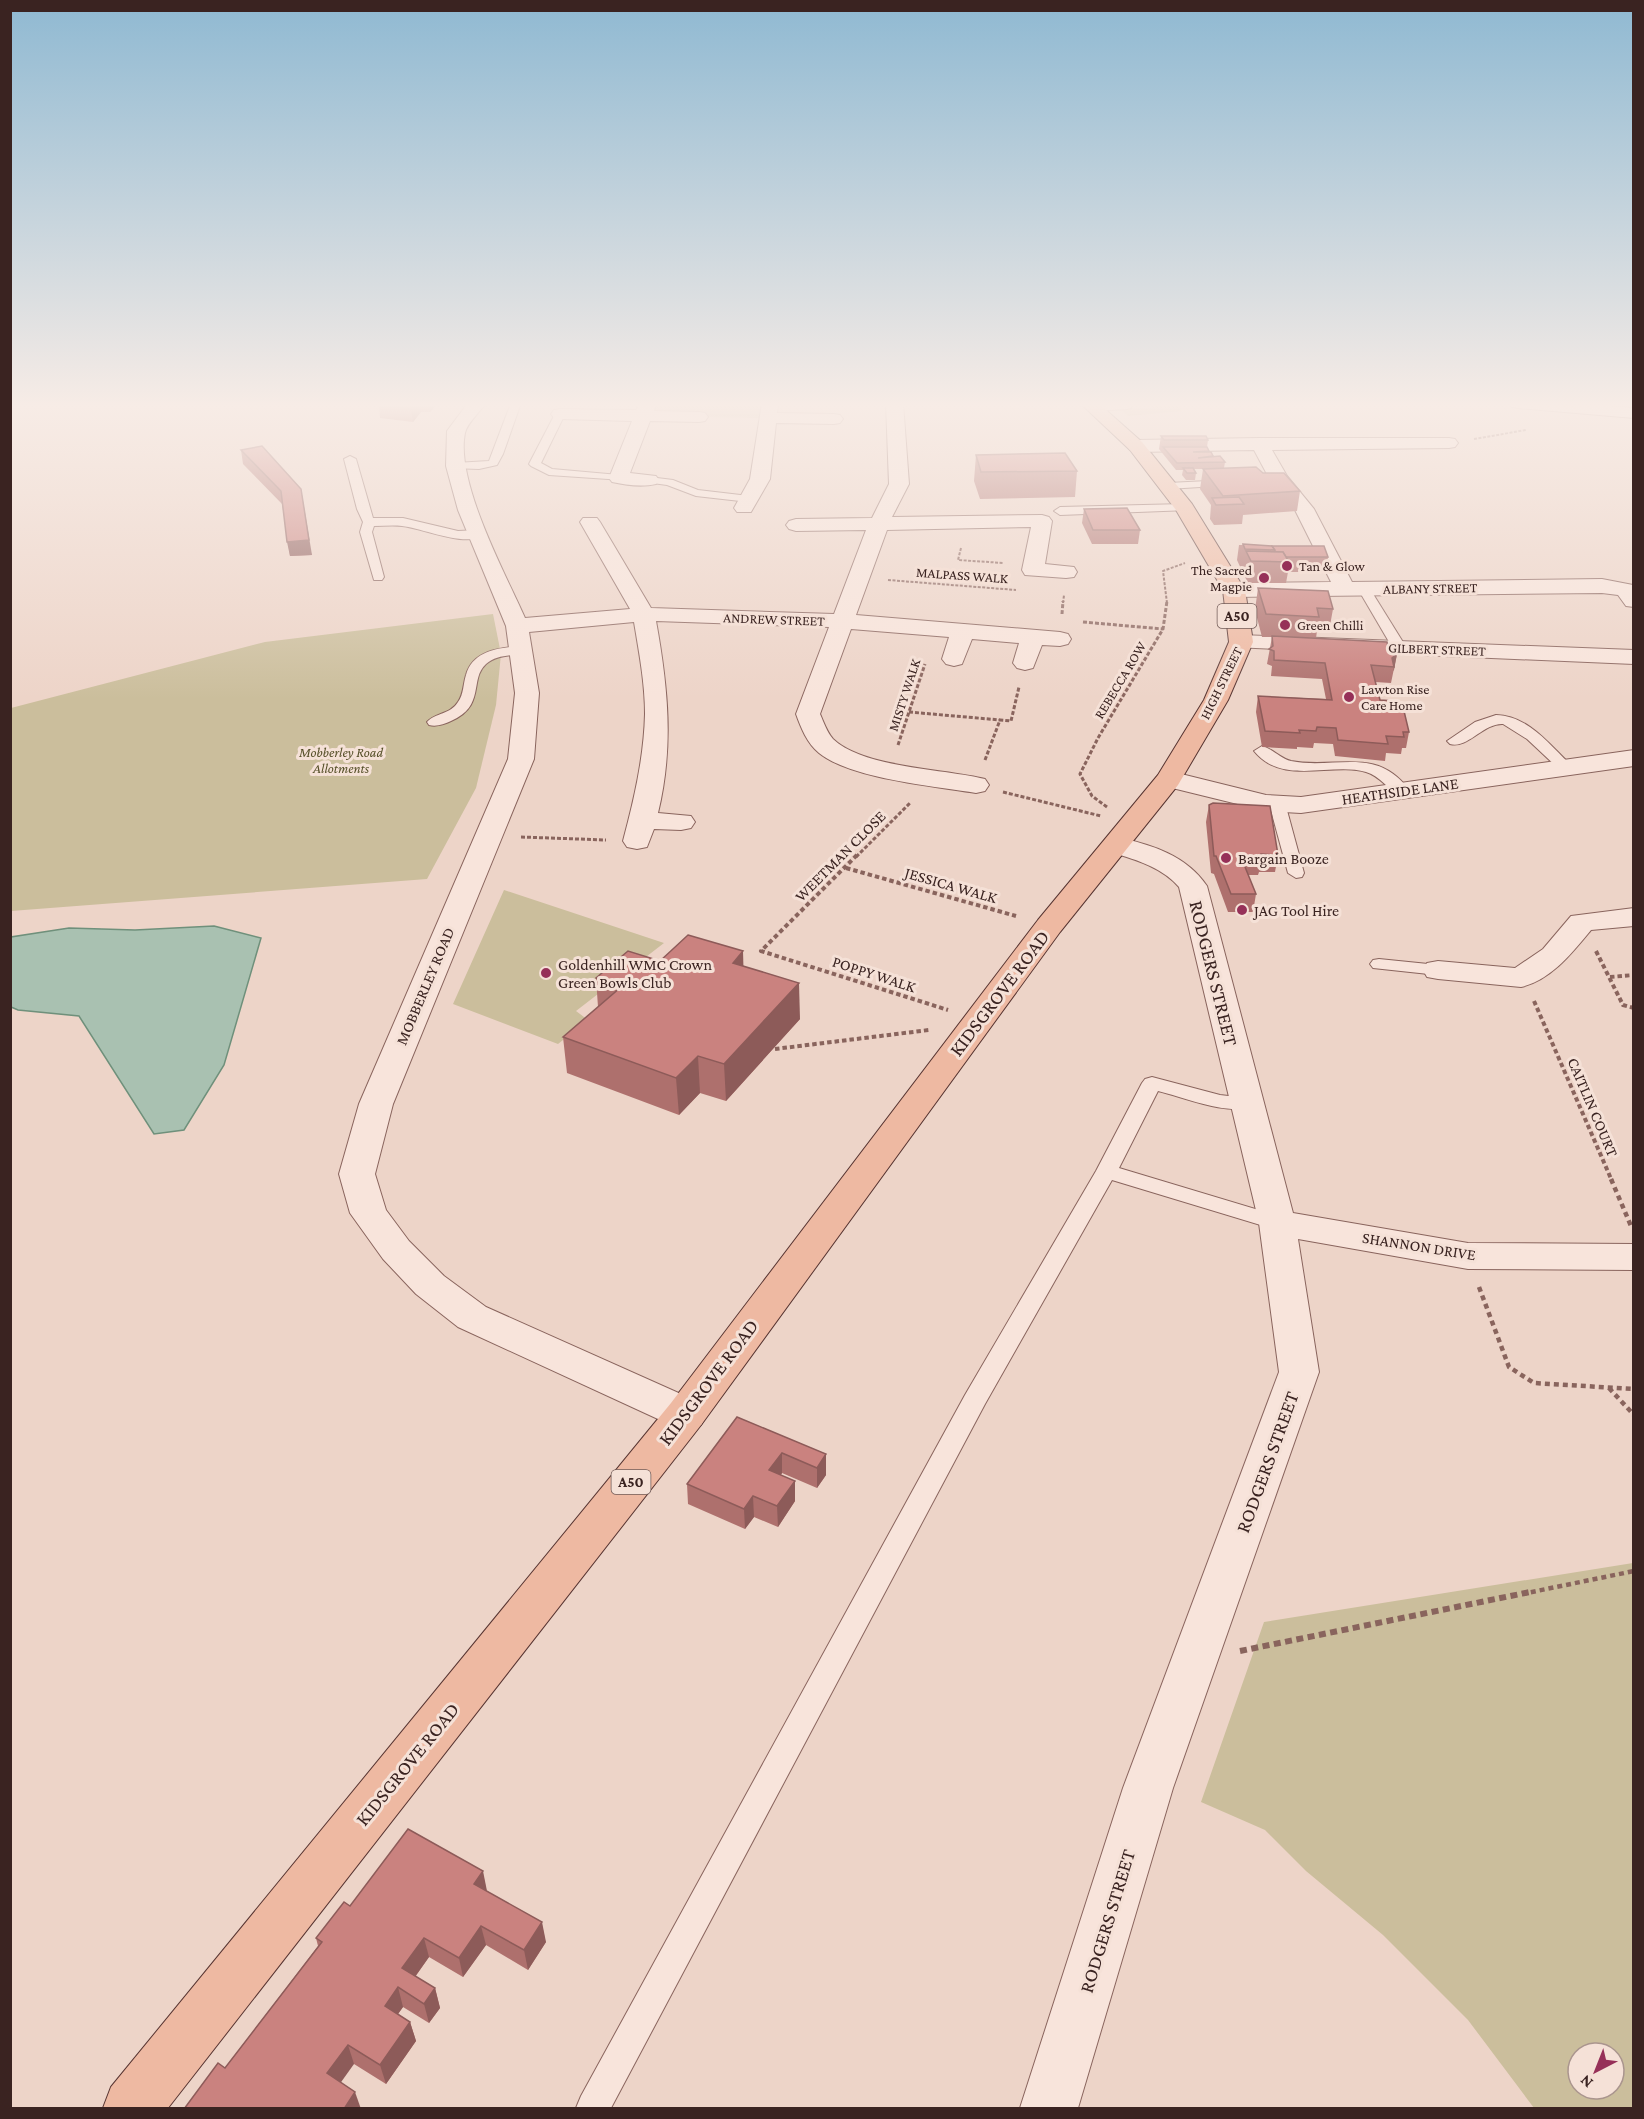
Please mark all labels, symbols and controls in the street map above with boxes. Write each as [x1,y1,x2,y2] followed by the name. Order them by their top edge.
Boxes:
[1299,558,1366,574] place label: Tan & Glow
[1280,559,1294,573] marker: Tan & Glow
[1191,562,1253,594] place label: The Sacred Magpie
[916,564,1009,586] street label: MALPASS WALK
[1257,571,1271,585] marker: The Sacred Magpie
[1383,579,1478,597] street label: ALBANY STREET
[1218,604,1256,628] road number: A50
[723,609,826,629] street label: ANDREW STREET
[1297,617,1364,633] place label: Green Chilli
[1278,618,1292,632] marker: Green Chilli
[1091,638,1149,721] street label: REBECCA ROW
[1388,639,1486,659] street label: GILBERT STREET
[1197,644,1246,722] street label: HIGH STREET
[885,656,924,733] street label: MISTY WALK
[1361,681,1429,713] place label: Lawton Rise Care Home
[1342,690,1356,704] marker: Lawton Rise Care Home
[298,744,383,776] park label: Mobberley Road Allotments
[1340,774,1460,808] street label: HEATHSIDE LANE
[791,807,889,905] street label: WEETMAN CLOSE
[1238,850,1329,868] place label: Bargain Booze
[1219,851,1233,865] marker: Bargain Booze
[901,863,1000,907] street label: JESSICA WALK
[1185,898,1243,1048] street label: RODGERS STREET
[1252,902,1339,920] place label: JAG Tool Hire
[1235,903,1249,917] marker: JAG Tool Hire
[393,925,457,1047] street label: MOBBERLEY ROAD
[945,926,1053,1060] street label: KIDSGROVE ROAD
[830,953,919,996] street label: POPPY WALK
[558,956,712,991] place label: Goldenhill WMC Crown Green Bowls Club
[539,966,553,980] marker: Goldenhill WMC Crown Green Bowls Club
[1564,1055,1622,1159] street label: CAITLIN COURT
[1361,1229,1477,1263] street label: SHANNON DRIVE
[654,1315,762,1449] street label: KIDSGROVE ROAD
[1231,1388,1303,1536] street label: RODGERS STREET
[612,1470,650,1494] road number: A50
[351,1698,463,1830] street label: KIDSGROVE ROAD
[1075,1846,1139,1995] street label: RODGERS STREET
[1566,2041,1626,2101] north arrow
[1576,2072,1596,2092] text: N

